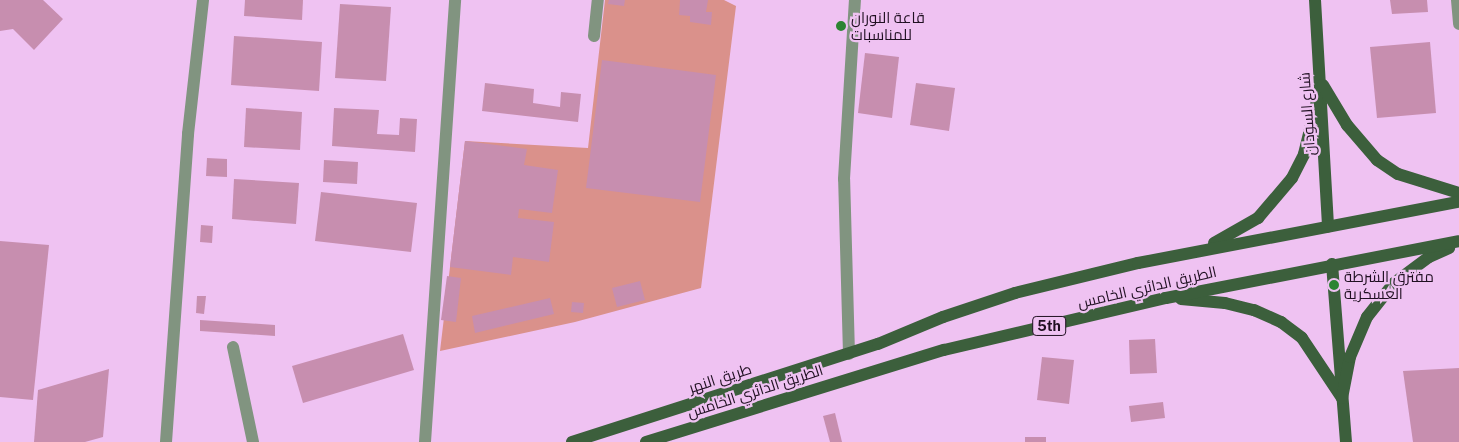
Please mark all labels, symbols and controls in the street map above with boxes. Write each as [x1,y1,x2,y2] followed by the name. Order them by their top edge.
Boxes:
[851,8,925,43] place label: قاعة النوران للمناسبات
[835,20,847,32] marker: قاعة النوران للمناسبات
[1295,72,1319,156] street label: شارع السودان
[1076,262,1218,312] street label: الطريق الدائري الخامس
[1344,267,1434,302] place label: مفترق الشرطة العسكرية
[1328,279,1340,291] marker: مفترق الشرطة العسكرية
[1032,314,1066,338] road number: 5th
[686,359,754,397] street label: طريق النهر
[685,361,825,421] street label: الطريق الدائري الخامس

